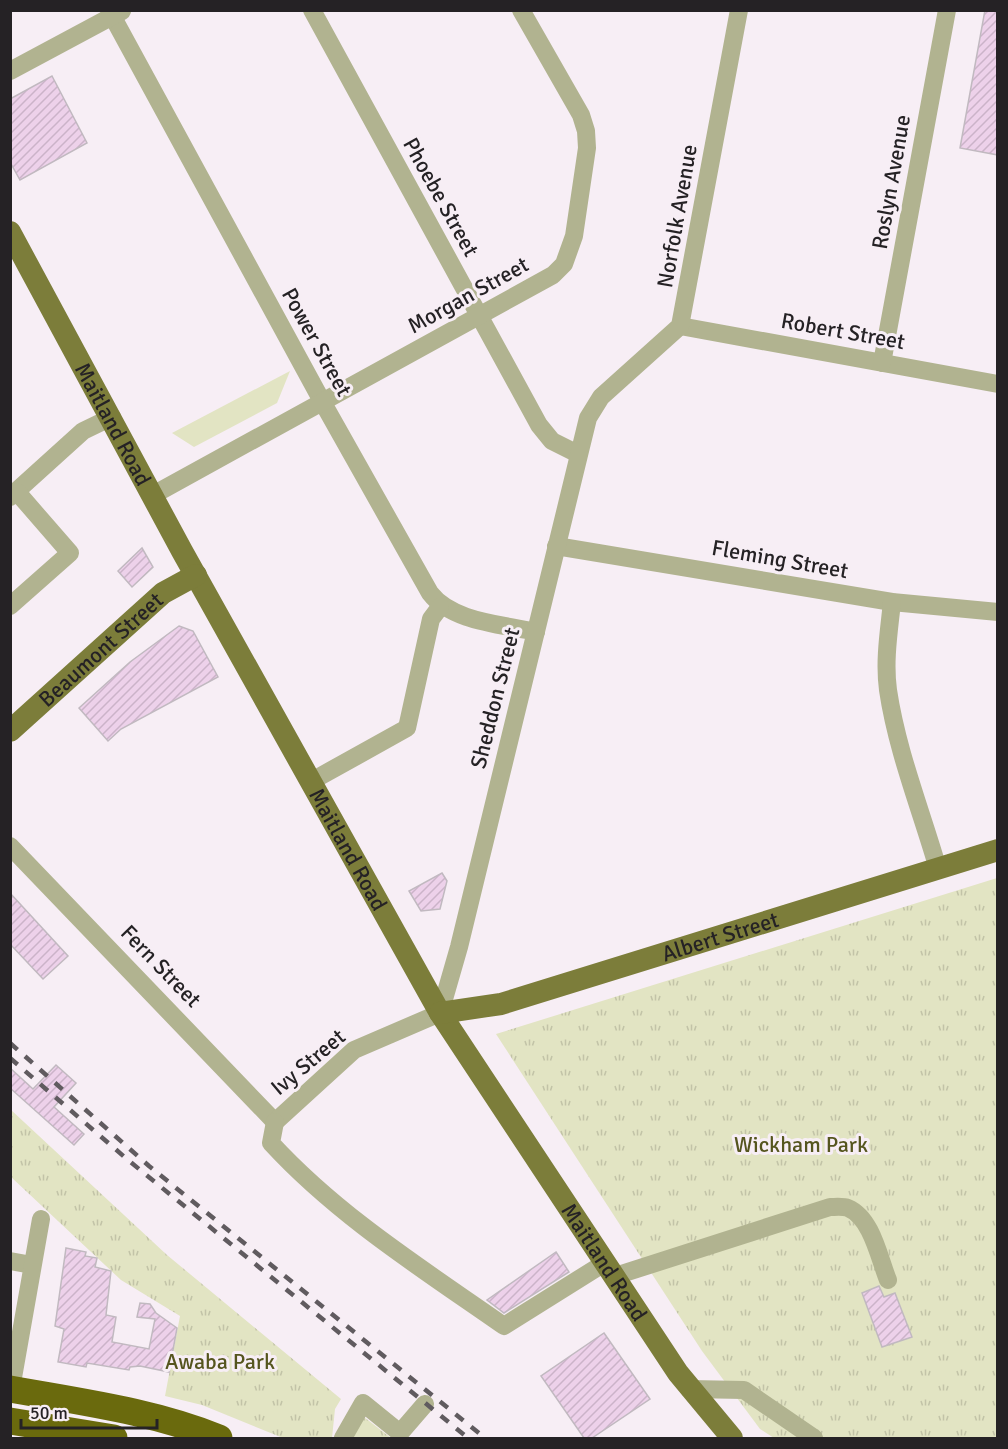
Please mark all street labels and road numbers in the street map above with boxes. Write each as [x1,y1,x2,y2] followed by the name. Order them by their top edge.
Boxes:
[866,113,916,251] street label: Roslyn Avenue
[397,133,485,261] street label: Phoebe Street
[651,142,703,290] street label: Norfolk Avenue
[403,251,533,339] street label: Morgan Street
[276,283,358,401] street label: Power Street
[779,307,907,355] street label: Robert Street
[69,358,158,490] street label: Maitland Road
[710,534,851,584] street label: Fleming Street
[33,586,169,712] street label: Beaumont Street
[464,625,526,771] street label: Sheddon Street
[304,783,393,915] street label: Maitland Road
[658,905,782,967] street label: Albert Street
[115,919,207,1013] street label: Fern Street
[265,1023,351,1101] street label: Ivy Street
[556,1198,653,1326] street label: Maitland Road

